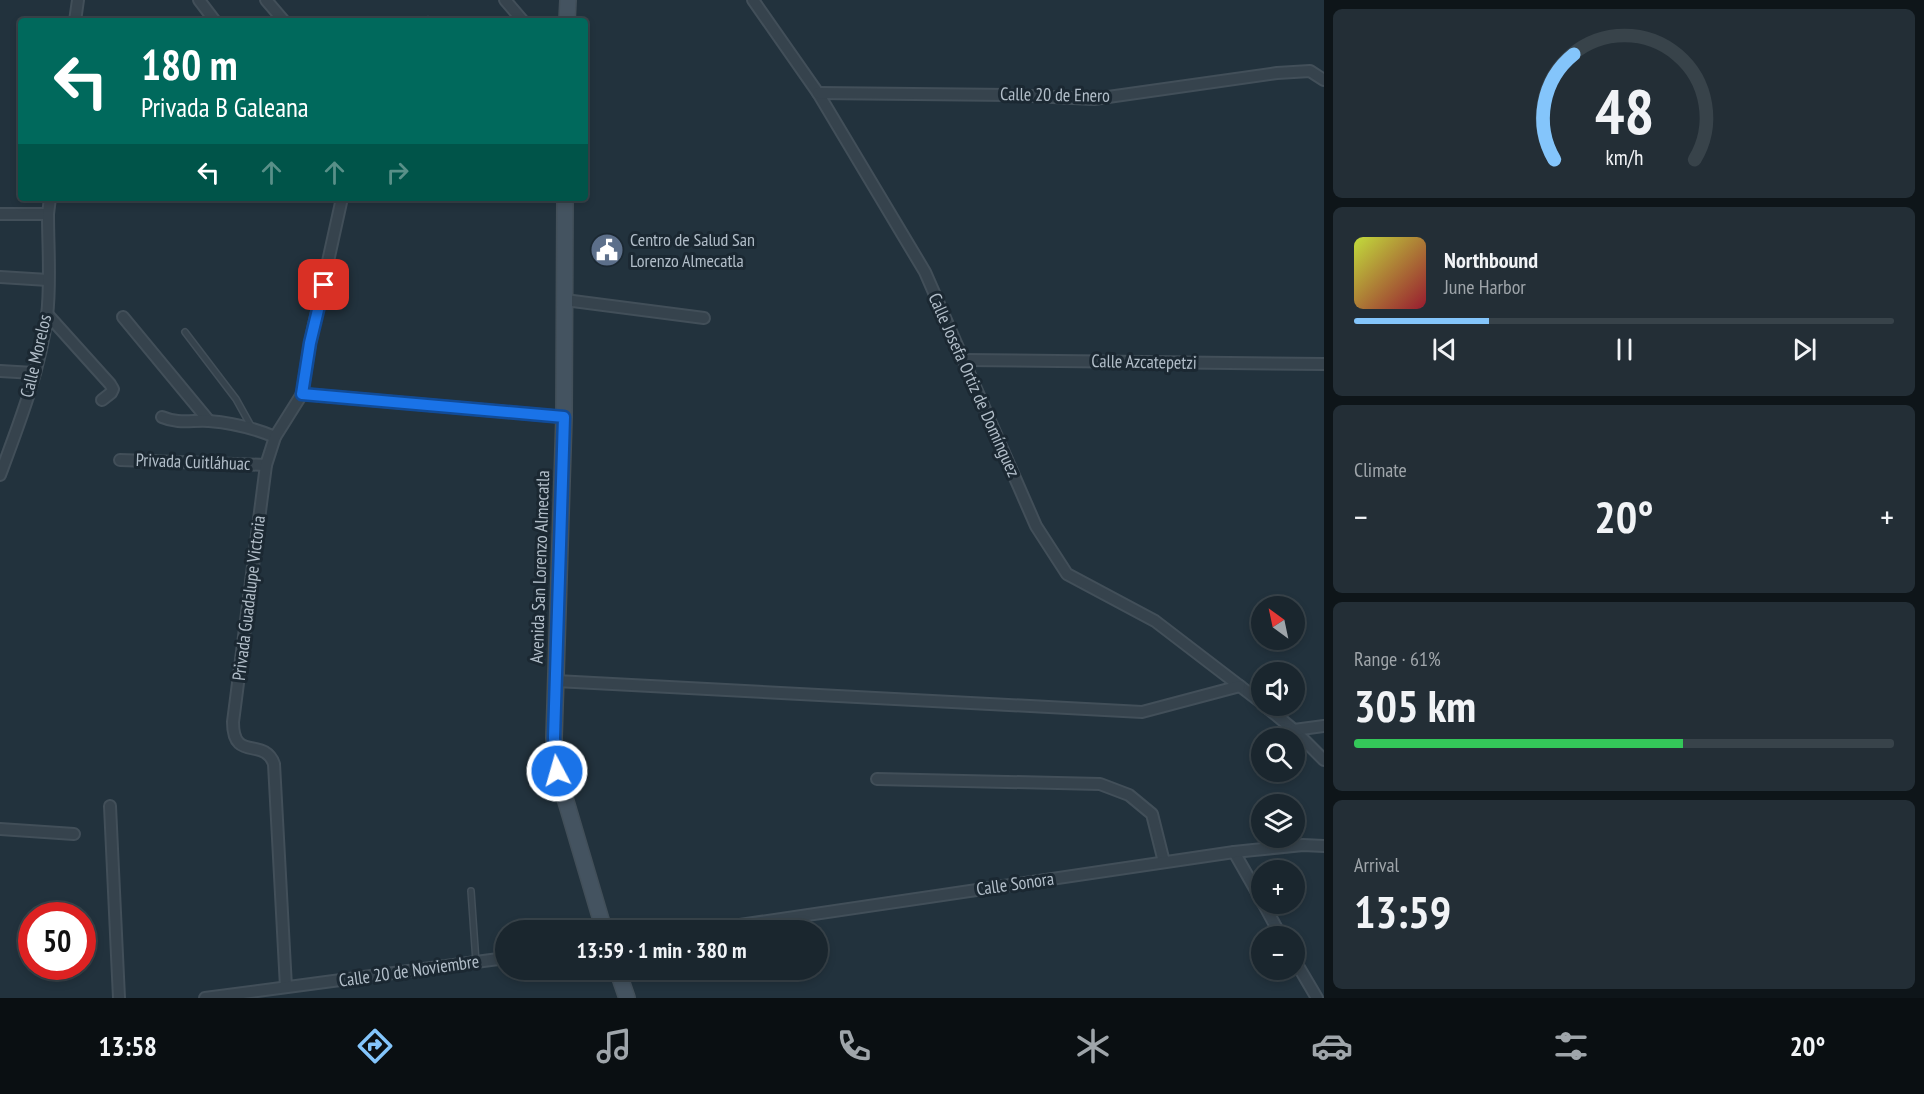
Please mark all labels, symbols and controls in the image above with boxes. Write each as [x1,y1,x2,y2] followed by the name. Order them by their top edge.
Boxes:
[141,37,238,92] text: 180 m
[42,42,120,120] icon: left
[1594,71,1654,152] text: 48
[1000,82,1110,107] street label: Calle 20 de Enero
[141,90,309,124] text: Privada B Galeana
[1605,144,1643,172] text: km/h
[192,156,225,189] icon: left
[255,156,288,189] icon: ahead
[318,156,351,189] icon: ahead
[381,156,414,189] icon: right
[630,228,755,272] place label: Centro de Salud San Lorenzo Almecatla
[589,232,625,268] public building icon: Centro de Salud San Lorenzo Almecatla
[1444,246,1538,274] text: Northbound
[298,259,349,310] pin
[307,268,340,301] icon: arrive
[1444,274,1526,300] text: June Harbor
[923,289,1025,480] street label: Calle Josefa Ortiz de Domínguez
[15,312,56,400] street label: Calle Morelos
[1428,333,1461,366] icon: previous
[1608,333,1641,366] icon: pause
[1788,333,1821,366] icon: next
[1091,349,1197,374] street label: Calle Azcatepetzi
[135,448,251,475] street label: Privada Cuitláhuac
[1354,457,1407,483] text: Climate
[525,470,554,664] street label: Avenida San Lorenzo Almecatla
[1594,487,1654,545] text: 20°
[1354,495,1368,538] text: −
[1880,495,1894,538] text: +
[227,514,270,682] street label: Privada Guadalupe Victoria
[1251,596,1305,650] north arrow
[1251,596,1305,980] map controls
[1354,646,1441,672] text: Range · 61%
[1251,662,1305,716] button: sound
[1354,676,1476,734] text: 305 km
[1251,728,1305,782] button: search
[525,739,589,803] position arrow
[1251,794,1305,848] button: layers
[1354,852,1399,878] text: Arrival
[1251,860,1305,914] button: +
[975,867,1055,900] street label: Calle Sonora
[1354,882,1451,940] text: 13:59
[18,902,96,980] speed limit sign: 50
[1251,926,1305,980] button: −
[576,936,747,964] text: 13:59 · 1 min · 380 m
[337,949,481,992] street label: Calle 20 de Noviembre
[354,1025,396,1067] icon: directions
[593,1025,635,1067] icon: music
[833,1025,875,1067] icon: phone
[1072,1025,1114,1067] icon: climate
[1311,1025,1353,1067] icon: car
[1550,1025,1592,1067] icon: filters
[99,1029,157,1063] text: 13:58
[1790,1029,1825,1063] text: 20°

